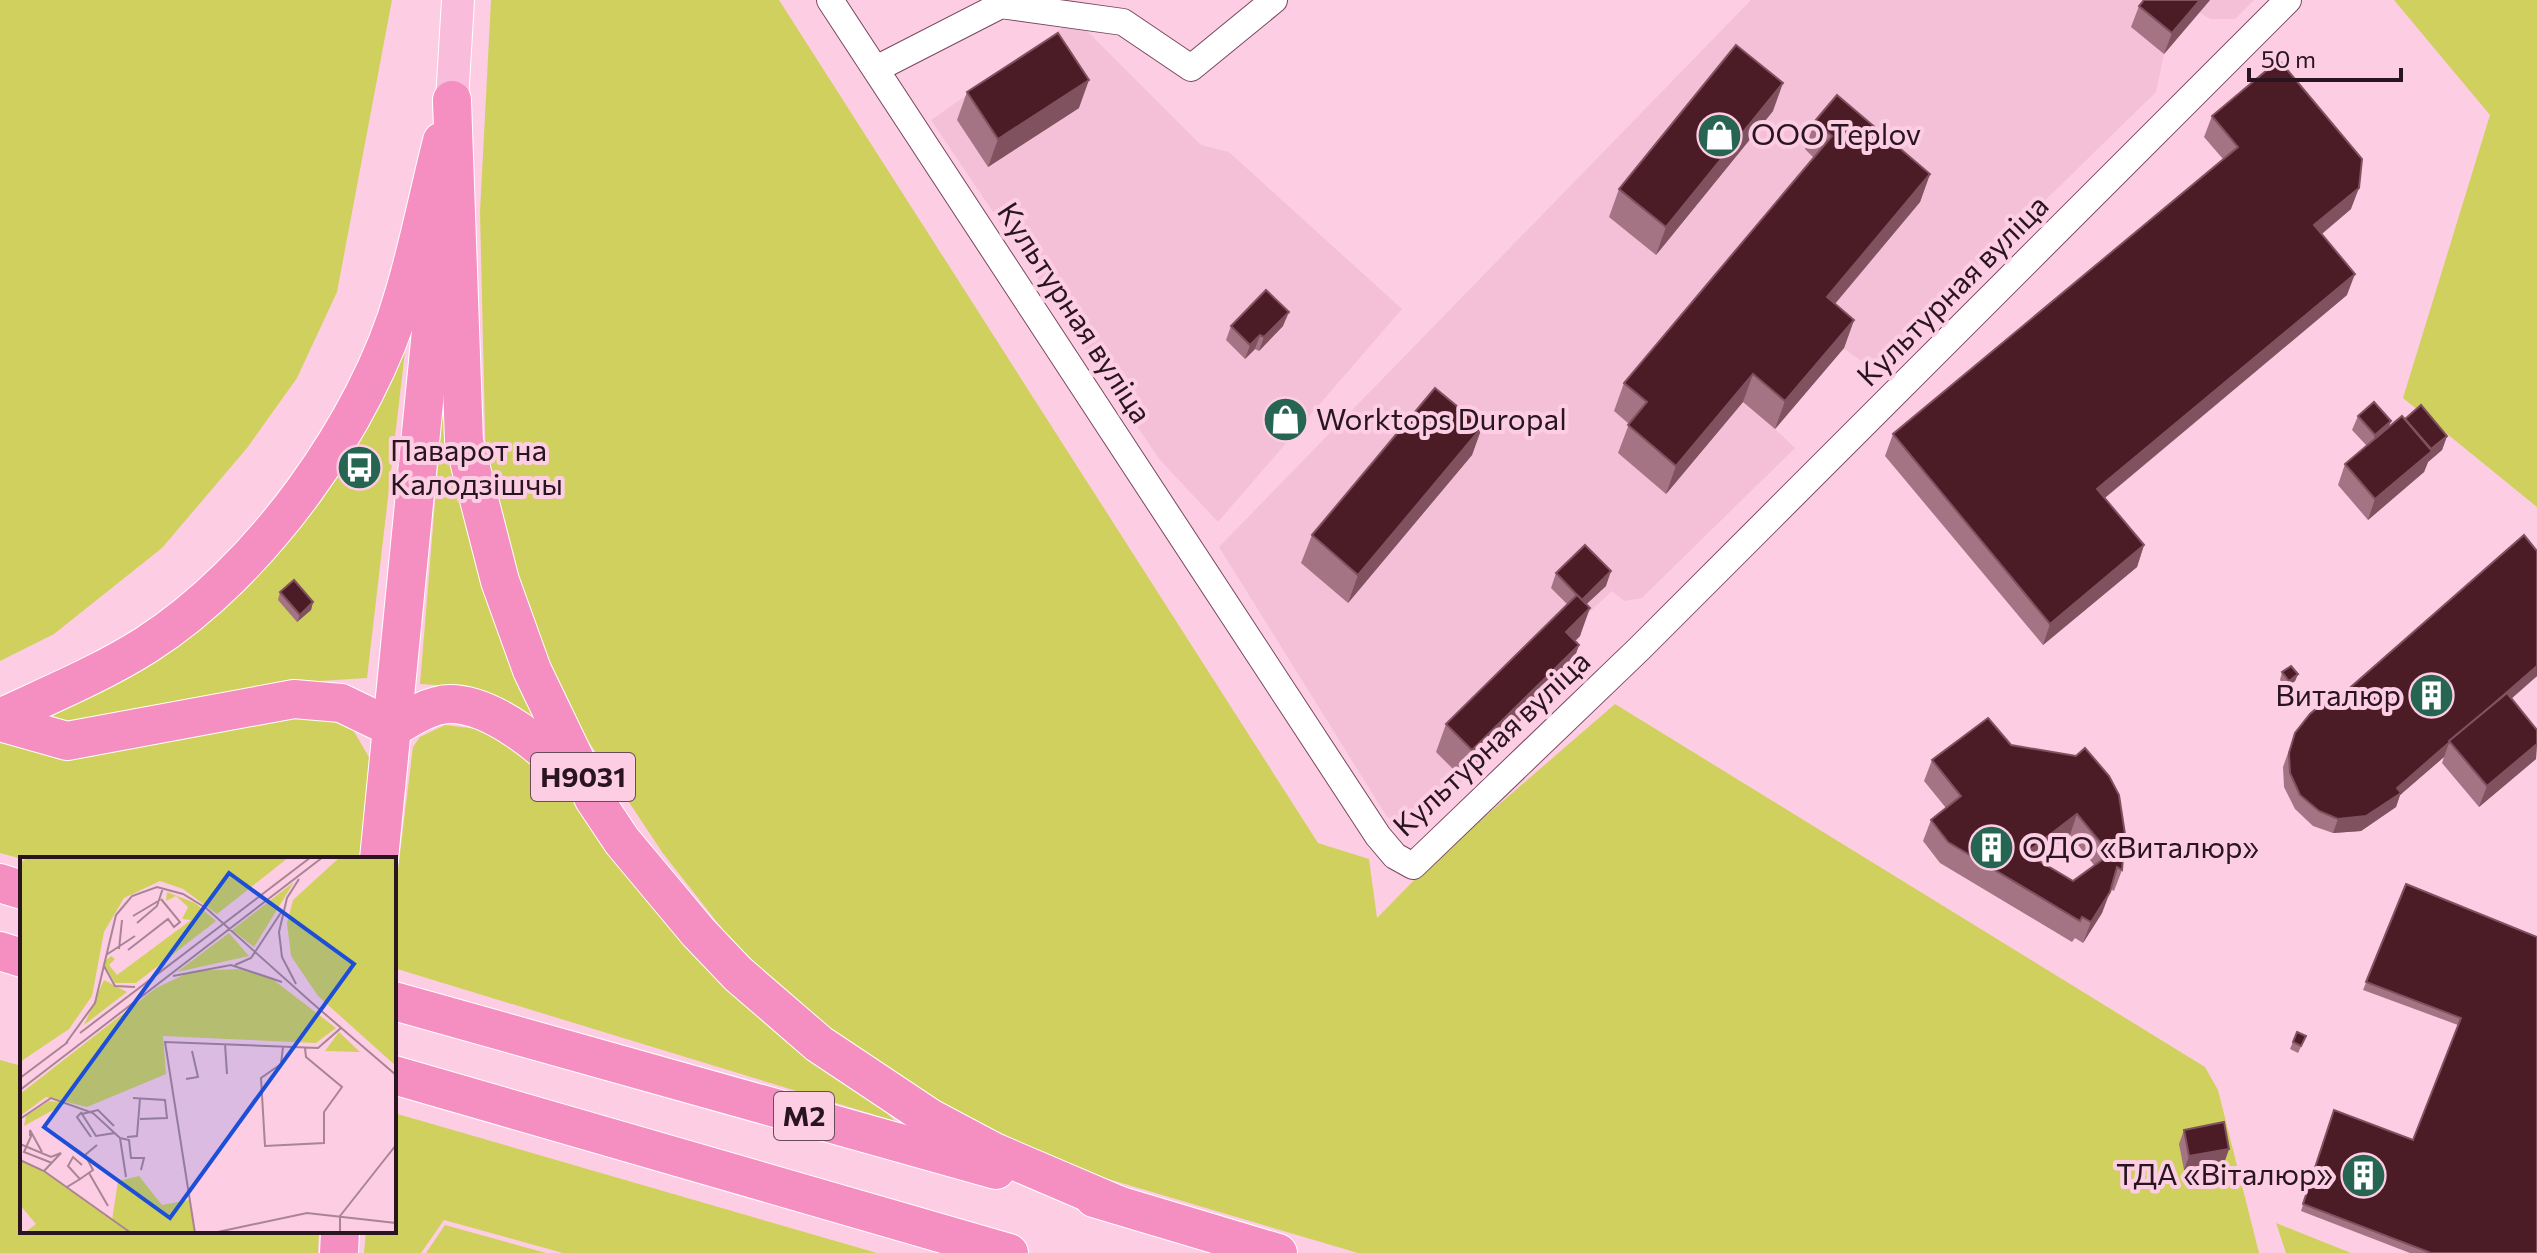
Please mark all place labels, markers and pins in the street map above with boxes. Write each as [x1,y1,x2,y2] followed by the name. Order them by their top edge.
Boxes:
[1696,111,1744,159] shop icon: OOO Teplov
[1751,114,1921,151] place label: OOO Teplov
[1261,396,1309,444] shop icon: Worktops Duropal
[1316,399,1567,436] place label: Worktops Duropal
[390,430,563,501] place label: Паварот на Калодзішчы
[335,444,383,492] bus stop icon: Паварот на Калодзішчы
[2408,672,2456,720] building icon: Виталюр
[2275,675,2401,712] place label: Виталюр
[1967,824,2015,872] building icon: ОДО «Виталюр»
[2022,827,2259,864] place label: ОДО «Виталюр»
[2340,1151,2388,1199] building icon: ТДА «Віталюр»
[2116,1154,2333,1191] place label: ТДА «Віталюр»

